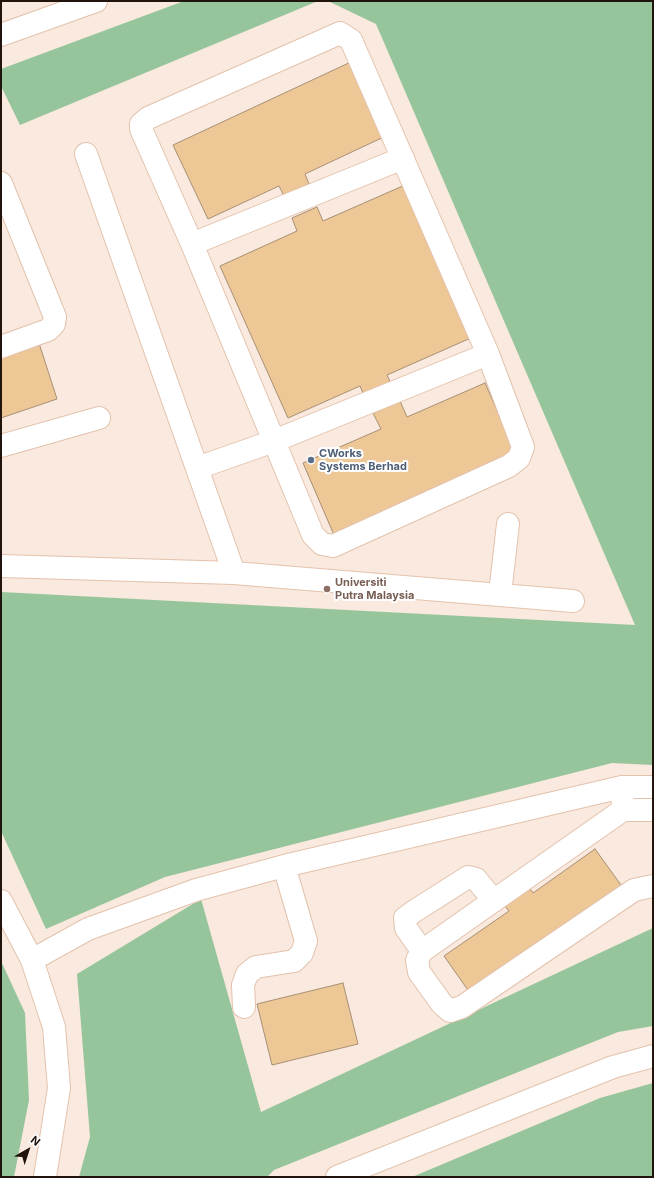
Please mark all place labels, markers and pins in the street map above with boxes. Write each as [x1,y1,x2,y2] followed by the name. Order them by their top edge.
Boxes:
[319,447,407,473] place label: CWorks Systems Berhad
[306,455,316,465] marker: CWorks Systems Berhad
[335,576,414,602] place label: Universiti Putra Malaysia
[322,584,332,594] marker: Universiti Putra Malaysia

